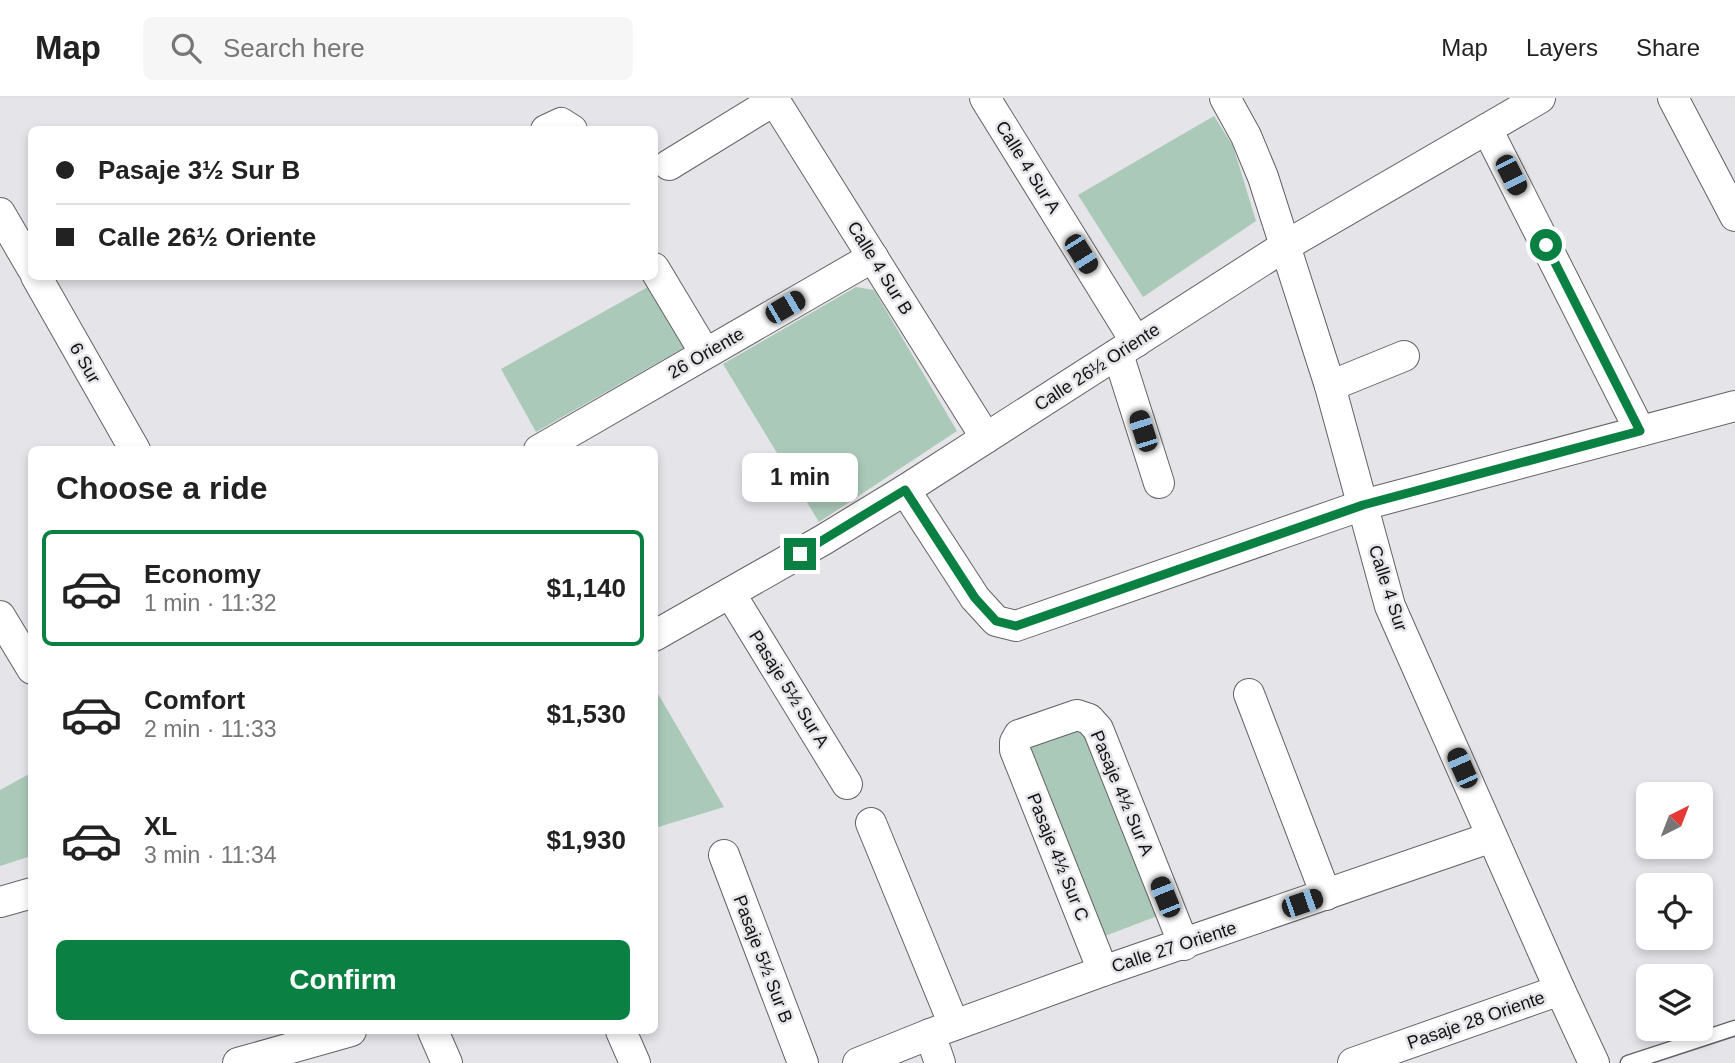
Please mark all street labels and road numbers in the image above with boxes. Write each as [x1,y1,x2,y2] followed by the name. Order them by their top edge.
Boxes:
[992,117,1064,217] street label: Calle 4 Sur A
[843,218,917,318] street label: Calle 4 Sur B
[1031,319,1163,415] street label: Calle 26½ Oriente
[665,323,747,383] street label: 26 Oriente
[66,339,104,387] street label: 6 Sur
[1365,543,1411,633] street label: Calle 4 Sur
[745,627,833,751] street label: Pasaje 5½ Sur A
[1087,727,1157,859] street label: Pasaje 4½ Sur A
[1023,790,1093,924] street label: Pasaje 4½ Sur C
[729,892,797,1026] street label: Pasaje 5½ Sur B
[1109,917,1239,977] street label: Calle 27 Oriente
[1405,987,1547,1053] street label: Pasaje 28 Oriente

